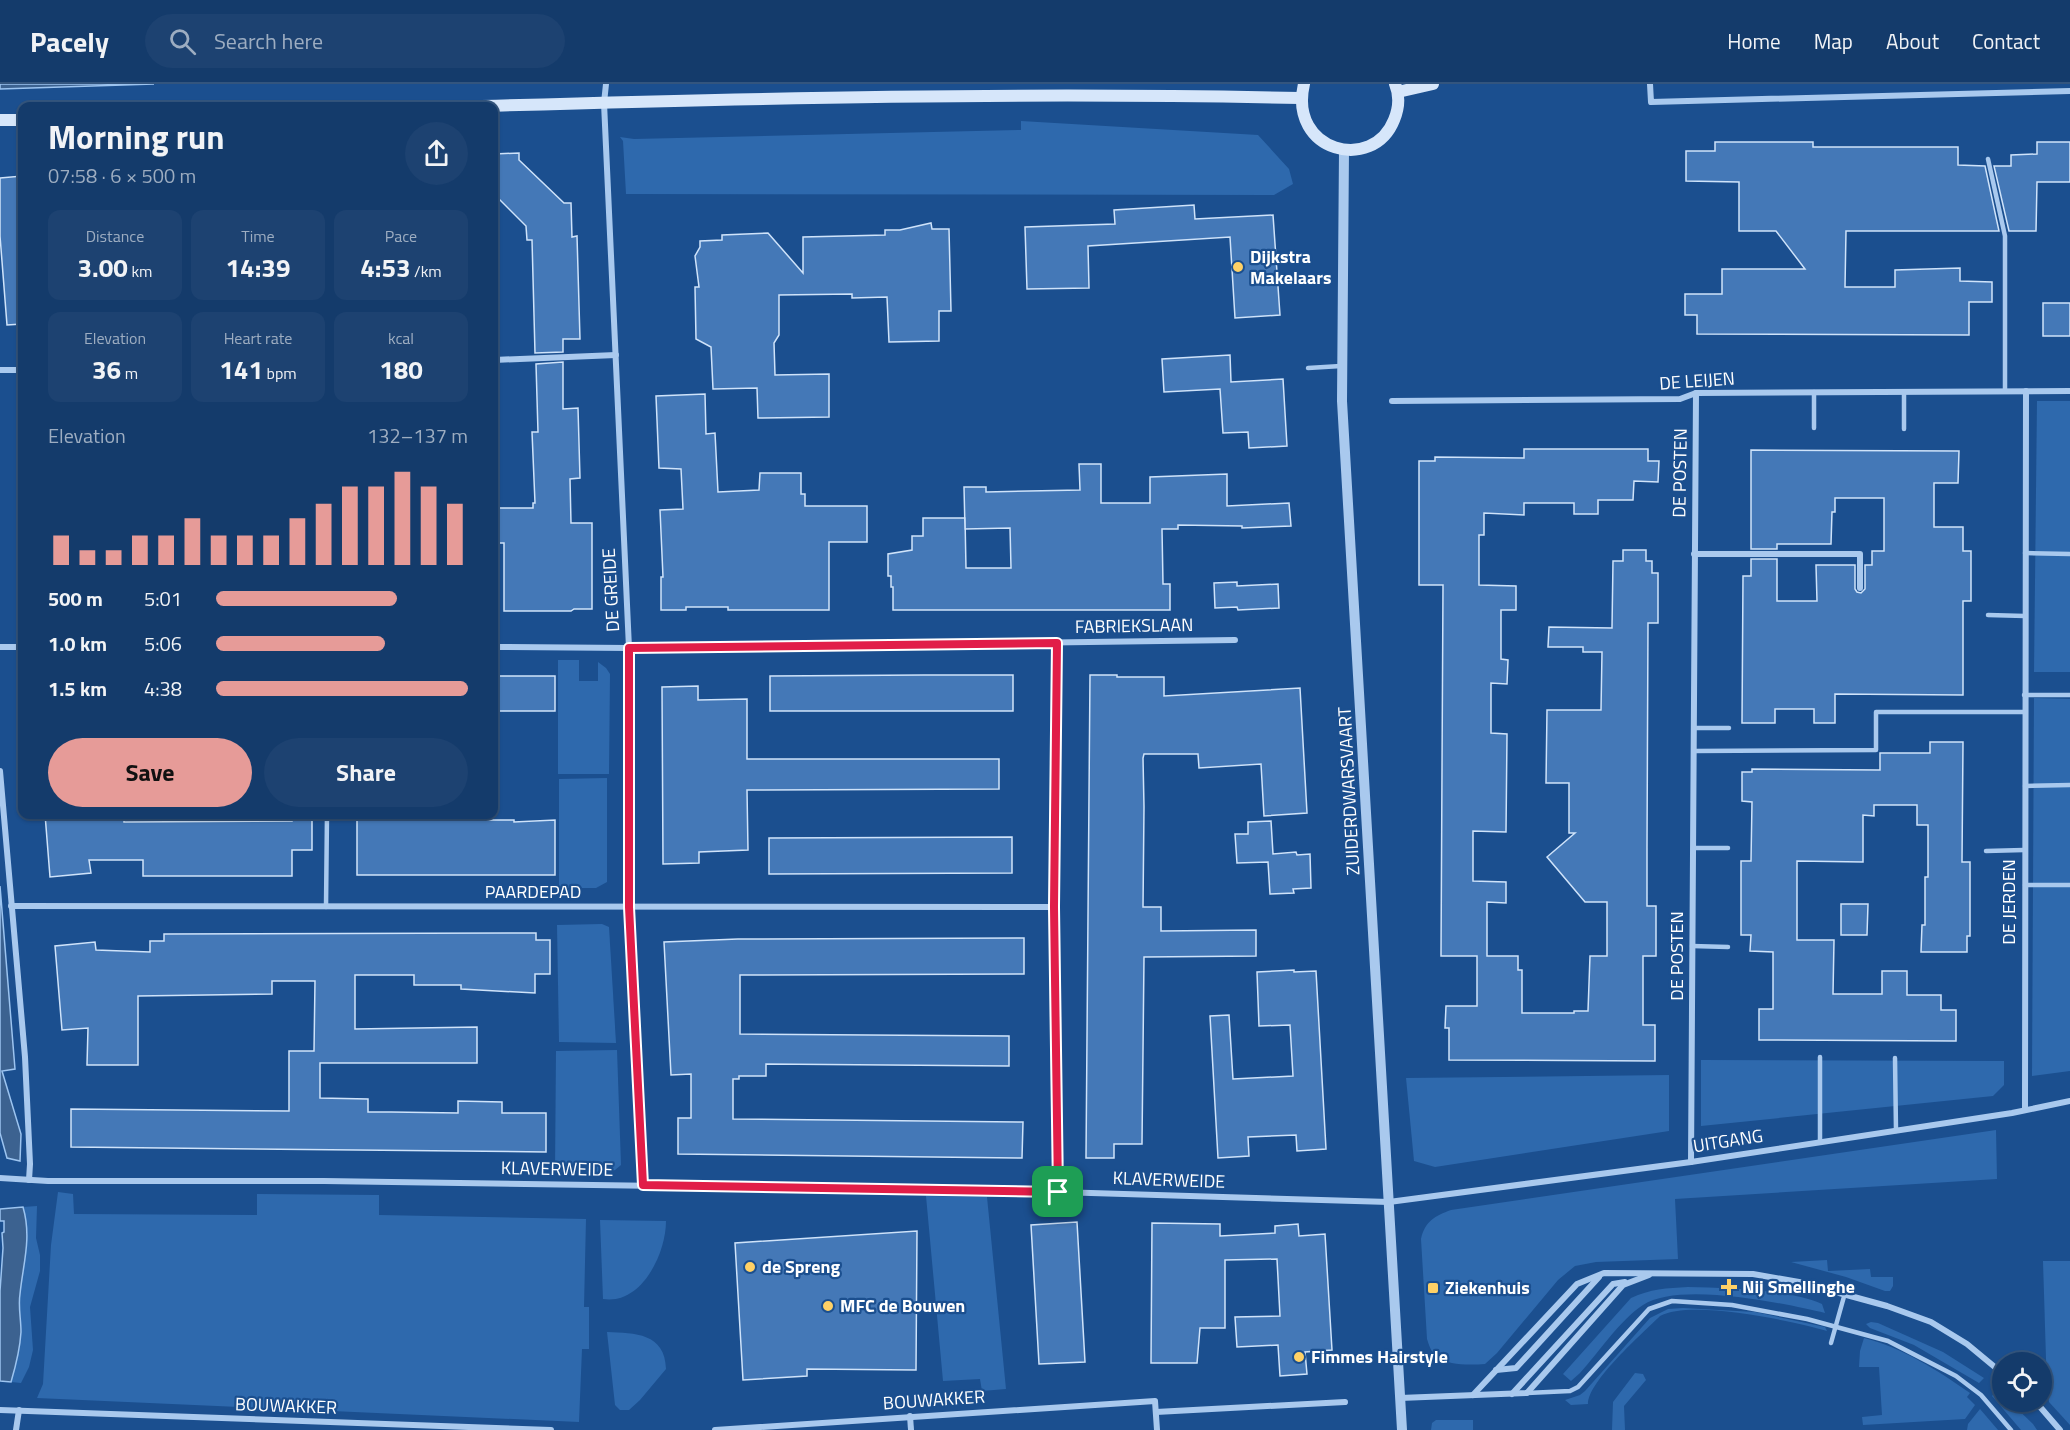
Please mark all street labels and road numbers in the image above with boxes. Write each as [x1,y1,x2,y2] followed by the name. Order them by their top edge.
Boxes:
[1658,364,1736,397] street label: DE LEIJEN
[1665,428,1694,518] street label: DE POSTEN
[595,548,626,633] street label: DE GREIDE
[1075,611,1193,640] street label: FABRIEKSLAAN
[1331,706,1366,876] street label: ZUIDERDWARSVAART
[1995,859,2022,945] street label: DE JERDEN
[485,878,581,905] street label: PAARDEPAD
[1663,911,1690,1001] street label: DE POSTEN
[1691,1122,1765,1159] street label: UITGANG
[501,1154,614,1183] street label: KLAVERWEIDE
[1112,1164,1226,1195] street label: KLAVERWEIDE
[882,1382,986,1417] street label: BOUWAKKER
[234,1390,338,1421] street label: BOUWAKKER

